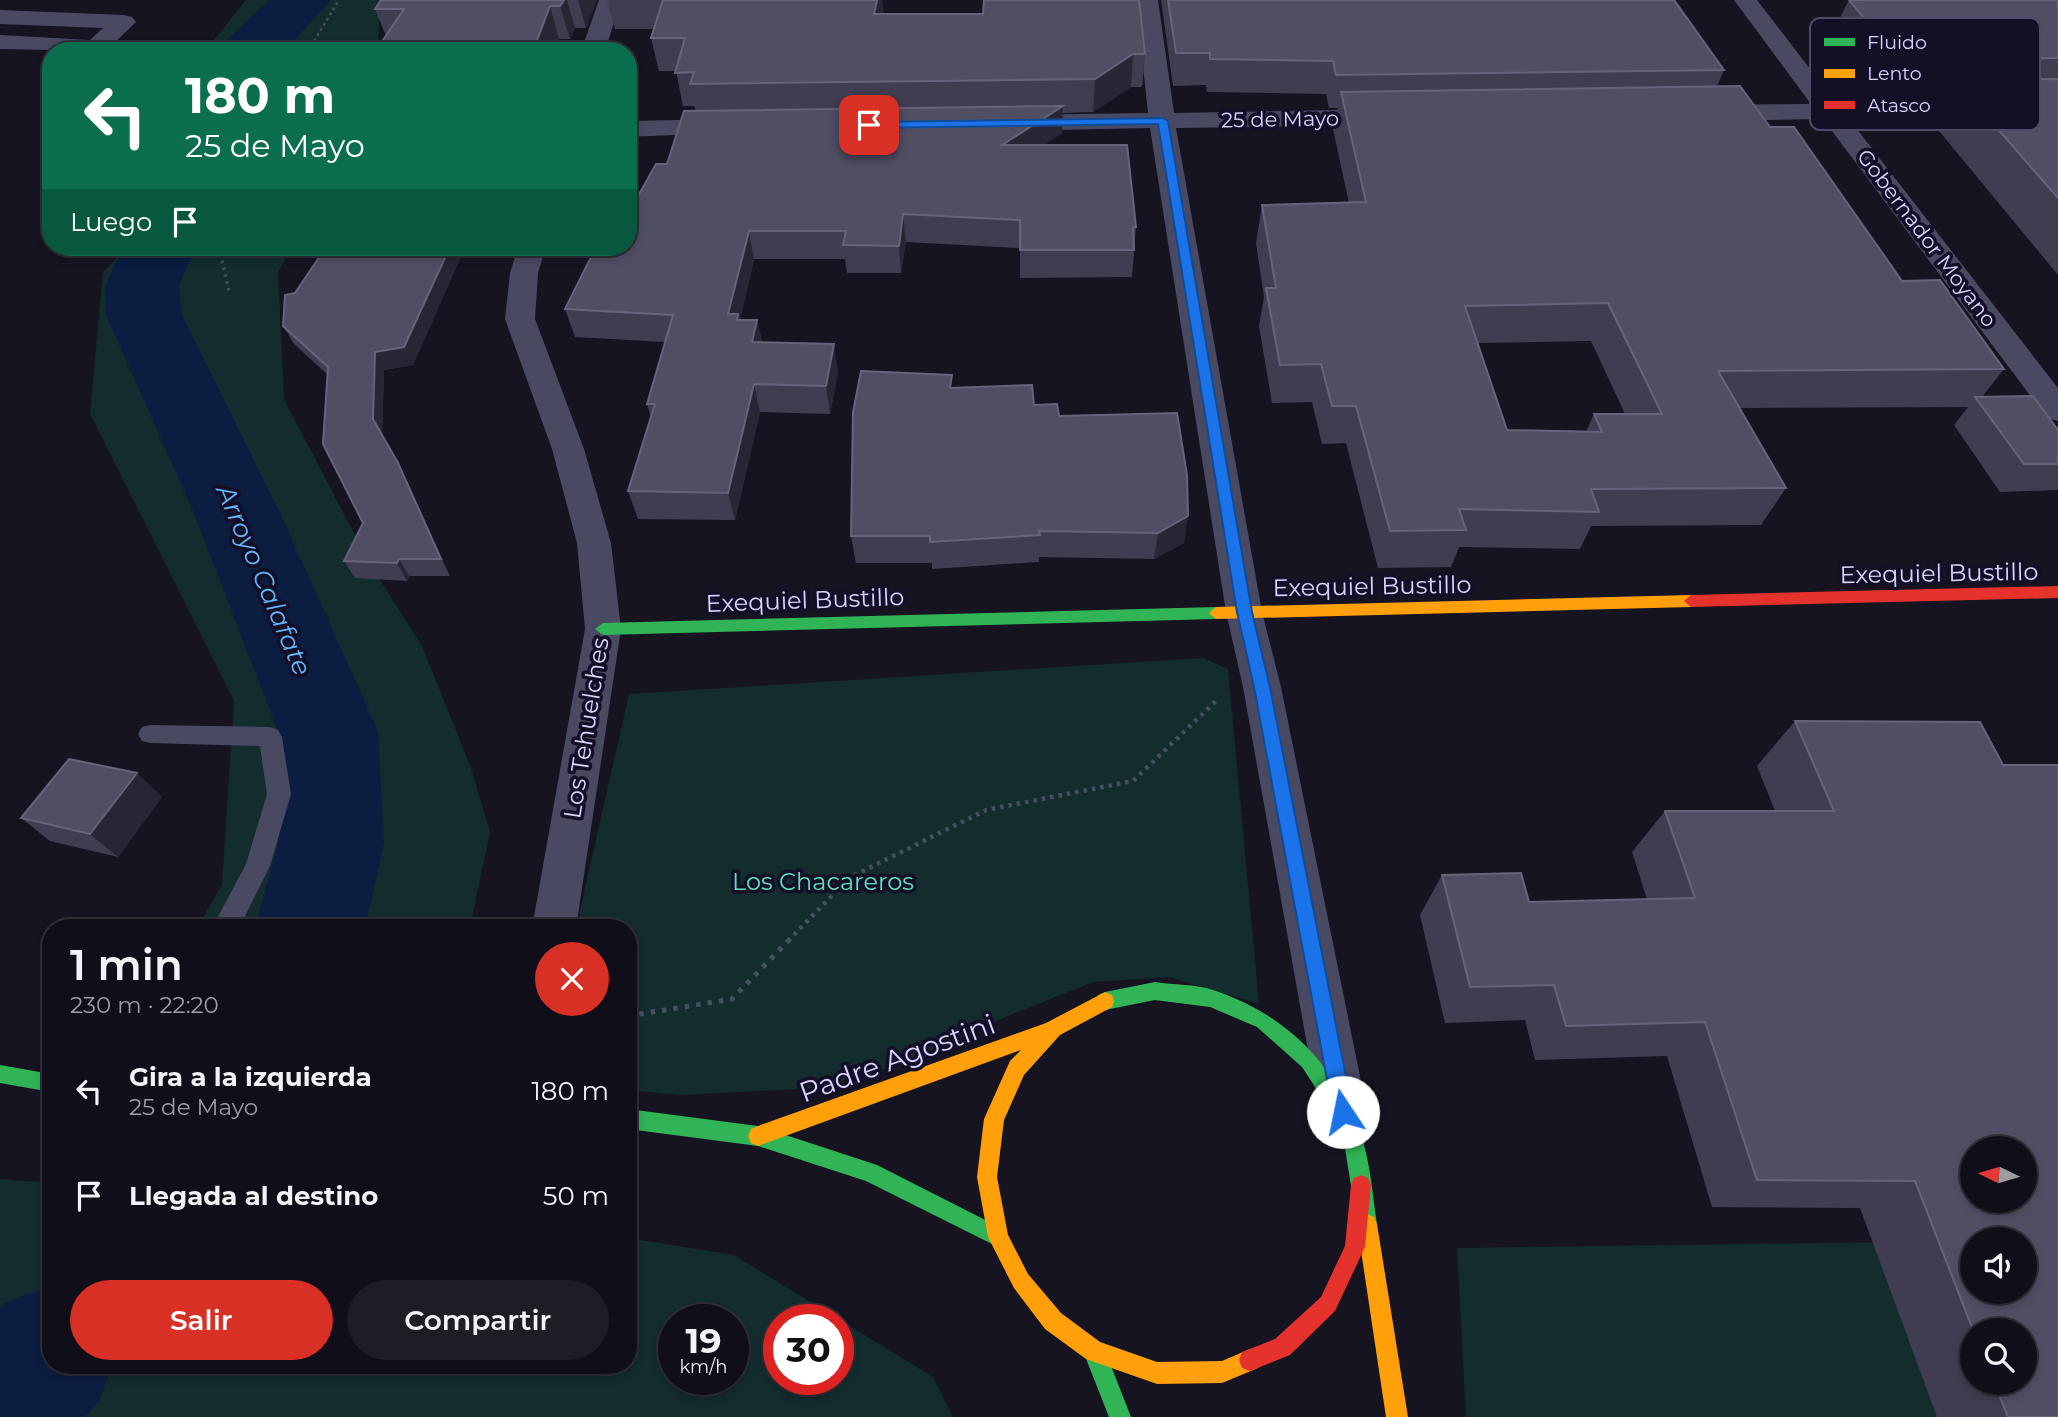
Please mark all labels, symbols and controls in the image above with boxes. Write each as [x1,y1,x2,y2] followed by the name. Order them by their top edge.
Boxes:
[1810,18,2040,130] legend
[1867,31,1927,54] text: Fluido
[1867,62,1922,85] text: Lento
[185,66,335,125] text: 180 m
[70,70,161,161] icon: left
[1867,94,1931,117] text: Atasco
[839,95,899,155] pin
[1221,105,1339,133] street label: 25 de Mayo
[850,106,888,144] icon: arrive
[185,126,365,165] text: 25 de Mayo
[1852,144,2002,332] street label: Gobernador Moyano
[166,203,204,241] icon: arrive
[70,206,152,238] text: Luego
[209,478,319,680] water label: Arroyo Calafate
[1839,557,2039,589] street label: Exequiel Bustillo
[1272,570,1472,602] street label: Exequiel Bustillo
[705,582,905,618] street label: Exequiel Bustillo
[557,635,615,821] street label: Los Tehuelches
[732,867,914,896] park label: Los Chacareros
[70,939,183,991] text: 1 min
[535,942,609,1016] button: close
[70,991,219,1019] text: 230 m · 22:20
[794,1007,1000,1109] street label: Padre Agostini
[129,1061,372,1093] text: Gira a la izquierda
[70,1072,108,1110] icon: left
[531,1075,609,1107] text: 180 m
[1306,1075,1380,1149] position arrow
[129,1093,258,1121] text: 25 de Mayo
[1960,1136,2037,1213] north arrow
[1960,1136,2037,1395] map controls
[70,1177,108,1215] icon: arrive
[129,1180,378,1212] text: Llegada al destino
[543,1180,609,1212] text: 50 m
[1960,1227,2037,1304] button: sound
[70,1280,333,1360] button: Salir
[347,1280,609,1360] button: Compartir
[763,1304,854,1395] speed limit sign: 30
[1960,1318,2037,1395] button: search
[685,1319,722,1362] text: 19
[679,1356,728,1378] text: km/h

